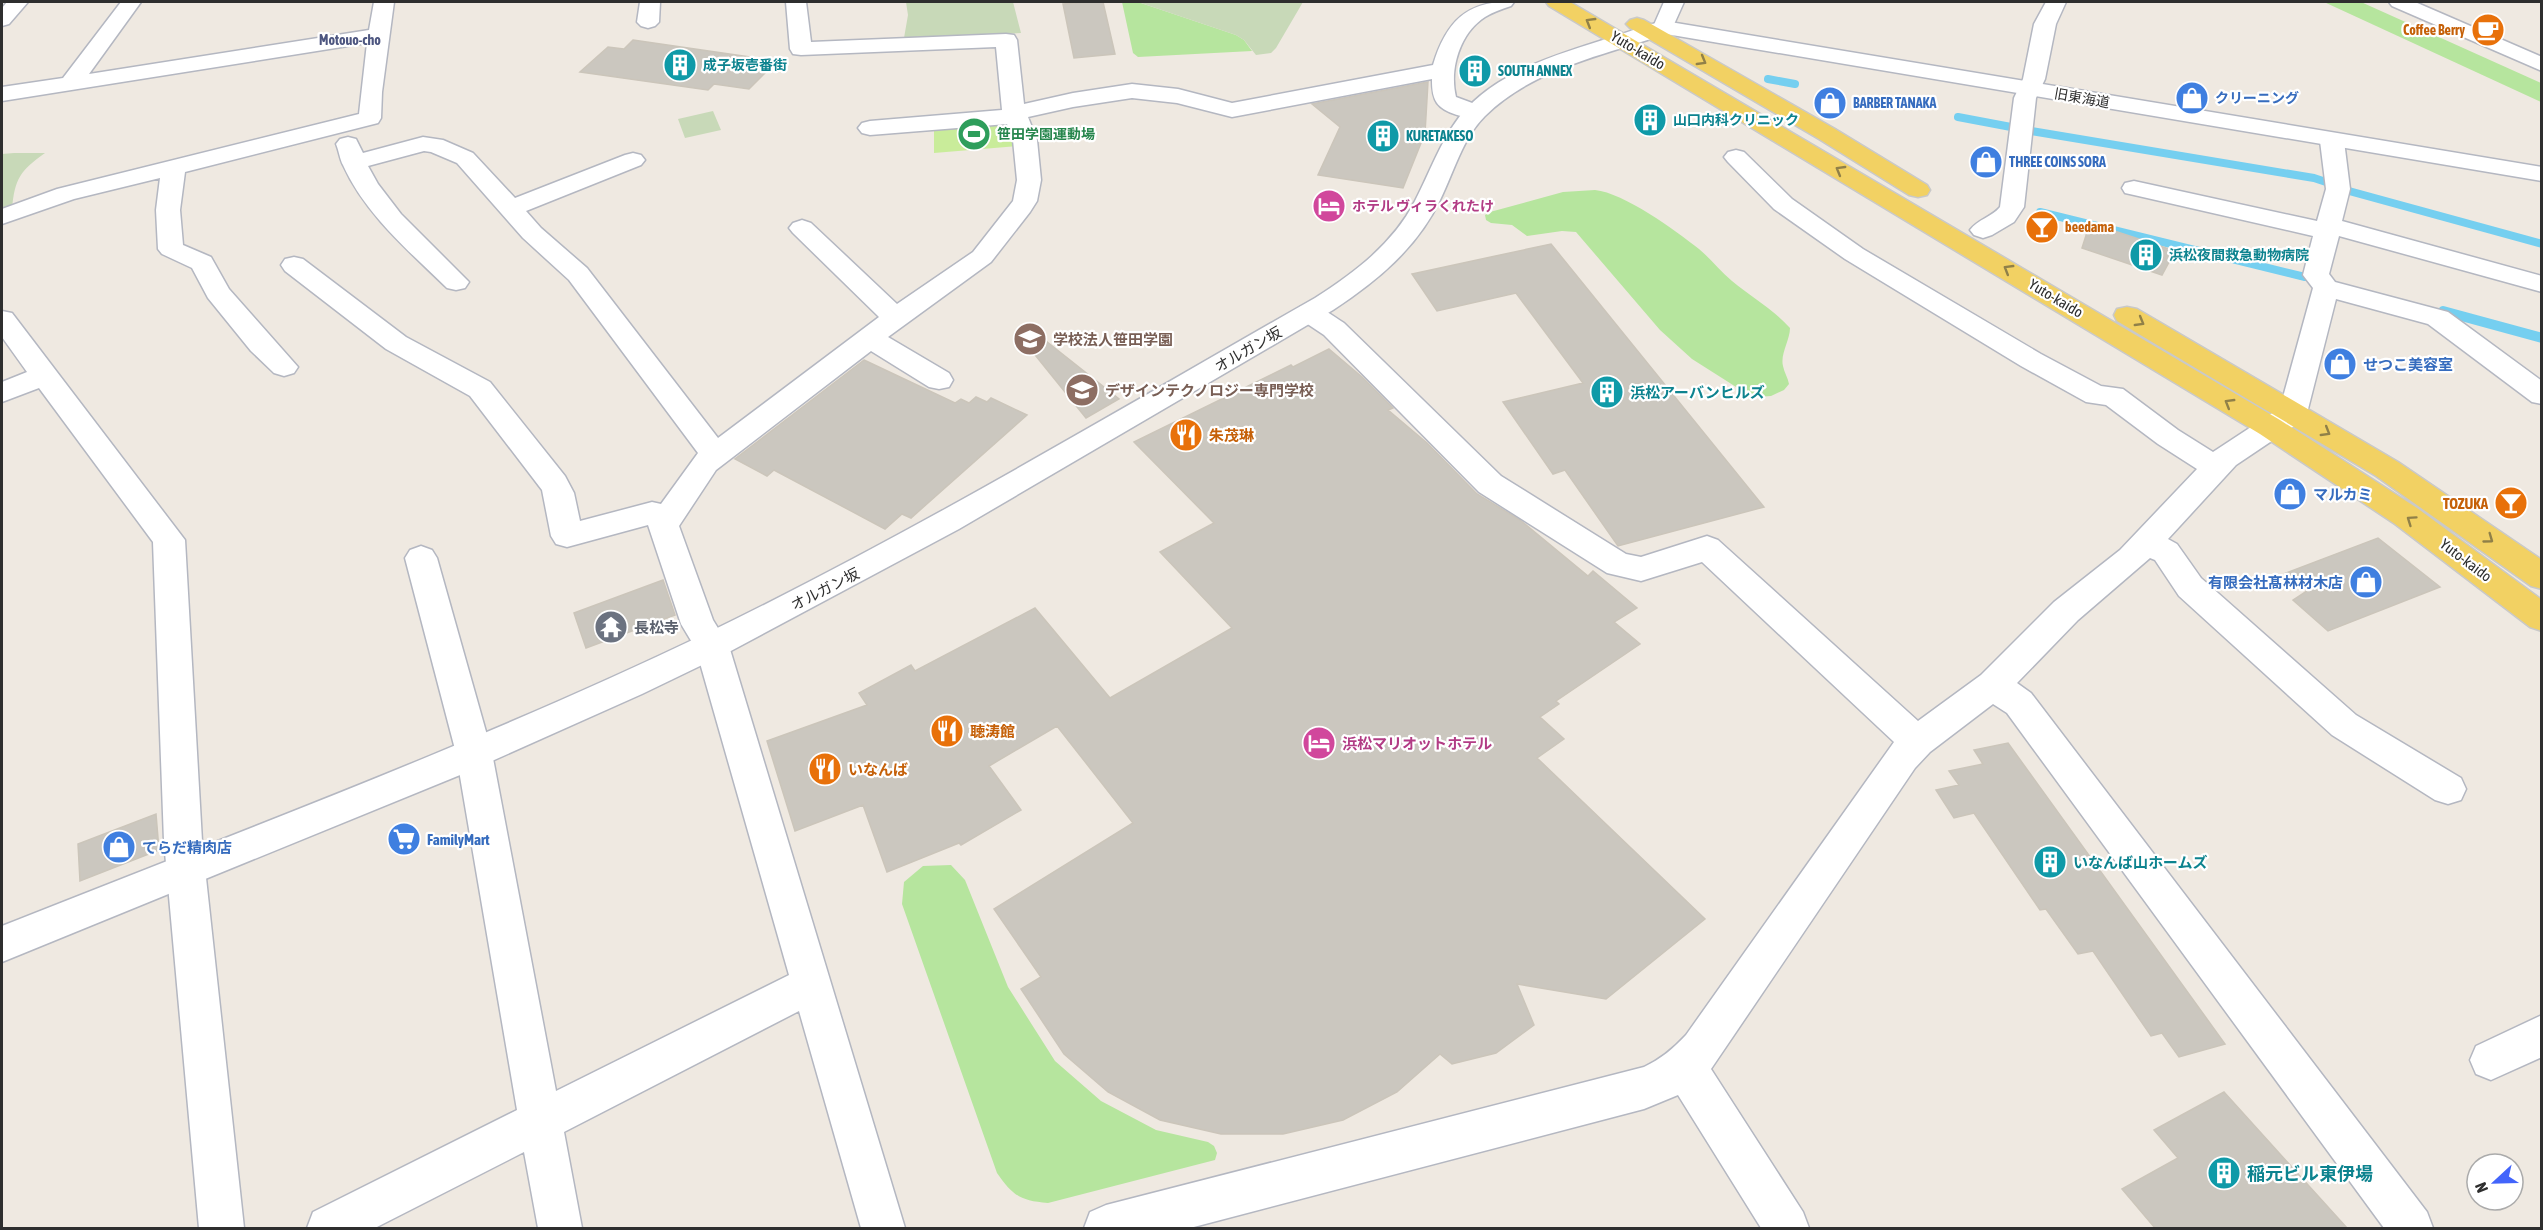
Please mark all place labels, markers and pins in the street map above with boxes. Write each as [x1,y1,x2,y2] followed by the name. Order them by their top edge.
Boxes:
[2470,12,2506,48] cafe icon: Coffee Berry
[2403,22,2465,38] place label: Coffee Berry
[662,47,698,83] building icon: 成子坂壱番街
[1457,53,1493,89] building icon: SOUTH ANNEX
[703,57,787,73] place label: 成子坂壱番街
[1498,63,1573,79] place label: SOUTH ANNEX
[2174,80,2210,116] shop icon: クリーニング
[1812,85,1848,121] shop icon: BARBER TANAKA
[2215,90,2299,106] place label: クリーニング
[1853,95,1936,111] place label: BARBER TANAKA
[1632,102,1668,138] building icon: 山口内科クリニック
[1673,112,1799,128] place label: 山口内科クリニック
[956,116,992,152] sports icon: 笹田学園運動場
[1365,118,1401,154] building icon: KURETAKESO
[997,126,1095,142] place label: 笹田学園運動場
[1406,128,1473,144] place label: KURETAKESO
[1968,144,2004,180] shop icon: THREE COINS SORA
[2009,154,2106,170] place label: THREE COINS SORA
[1311,188,1347,224] hotel icon: ホテル ヴィラくれたけ
[1352,198,1494,214] place label: ホテル ヴィラくれたけ
[2024,209,2060,245] bar icon: beedama
[2065,219,2114,235] place label: beedama
[2128,237,2164,273] building icon: 浜松夜間救急動物病院
[2169,247,2309,263] place label: 浜松夜間救急動物病院
[1012,321,1048,357] school or university icon: 学校法人笹田学園
[1053,331,1173,348] place label: 学校法人笹田学園
[2322,346,2358,382] shop icon: せつこ美容室
[2363,356,2453,373] place label: せつこ美容室
[1064,372,1100,408] school or university icon: デザインテクノロジー専門学校
[1589,374,1625,410] building icon: 浜松アーバンヒルズ
[1105,382,1314,399] place label: デザインテクノロジー専門学校
[1630,384,1765,401] place label: 浜松アーバンヒルズ
[1168,417,1204,453] restaurant icon: 朱茂琳
[1209,427,1255,444] place label: 朱茂琳
[2272,476,2308,512] shop icon: マルカミ
[2493,485,2529,521] bar icon: TOZUKA
[2313,486,2373,503] place label: マルカミ
[2443,495,2489,512] place label: TOZUKA
[2348,564,2384,600] shop icon: 有限会社髙林材木店
[2208,574,2343,591] place label: 有限会社髙林材木店
[593,609,629,645] temple icon: 長松寺
[634,619,679,636] place label: 長松寺
[929,713,965,749] restaurant icon: 聴涛館
[970,723,1015,740] place label: 聴涛館
[1301,725,1337,761] hotel icon: 浜松マリオットホテル
[1342,735,1492,752] place label: 浜松マリオットホテル
[807,751,843,787] restaurant icon: いなんば
[848,761,908,778] place label: いなんば
[386,821,422,857] supermarket icon: FamilyMart
[101,829,137,865] shop icon: てらだ精肉店
[427,831,490,848] place label: FamilyMart
[142,839,232,856] place label: てらだ精肉店
[2032,844,2068,880] building icon: いなんば山ホームズ
[2073,854,2208,871] place label: いなんば山ホームズ
[2206,1155,2242,1191] building icon: 稲元ビル東伊場
[2247,1163,2373,1184] place label: 稲元ビル東伊場

